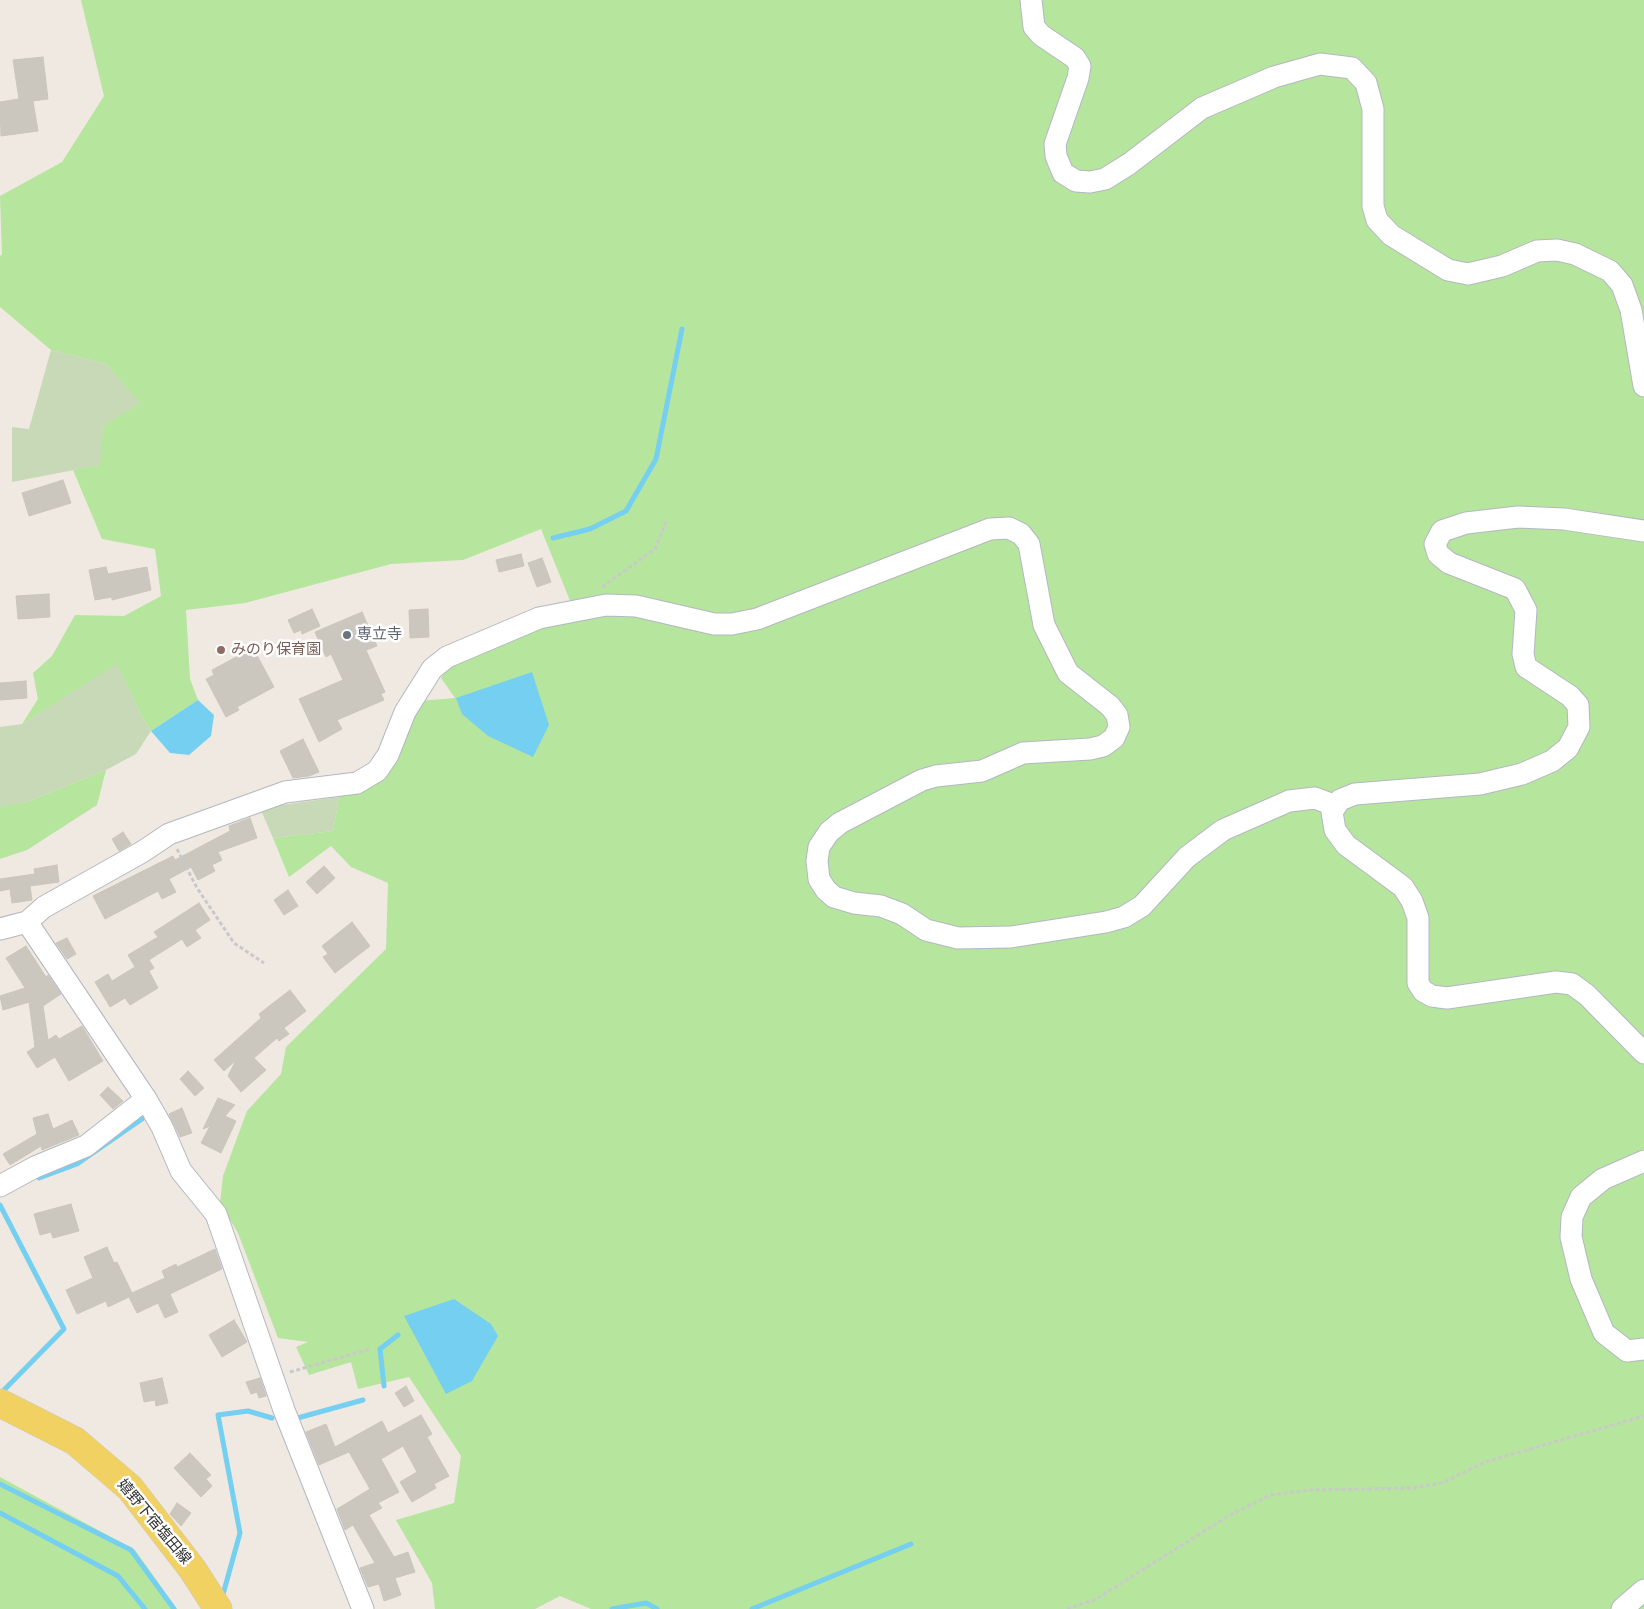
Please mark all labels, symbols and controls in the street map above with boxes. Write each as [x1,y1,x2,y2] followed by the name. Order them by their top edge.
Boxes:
[357,626,402,644] place label: 専立寺
[341,629,353,641] marker: 専立寺
[231,641,321,659] place label: みのり保育園
[215,644,227,656] marker: みのり保育園
[113,1476,195,1568] street label: 嬉野下宿塩田線

